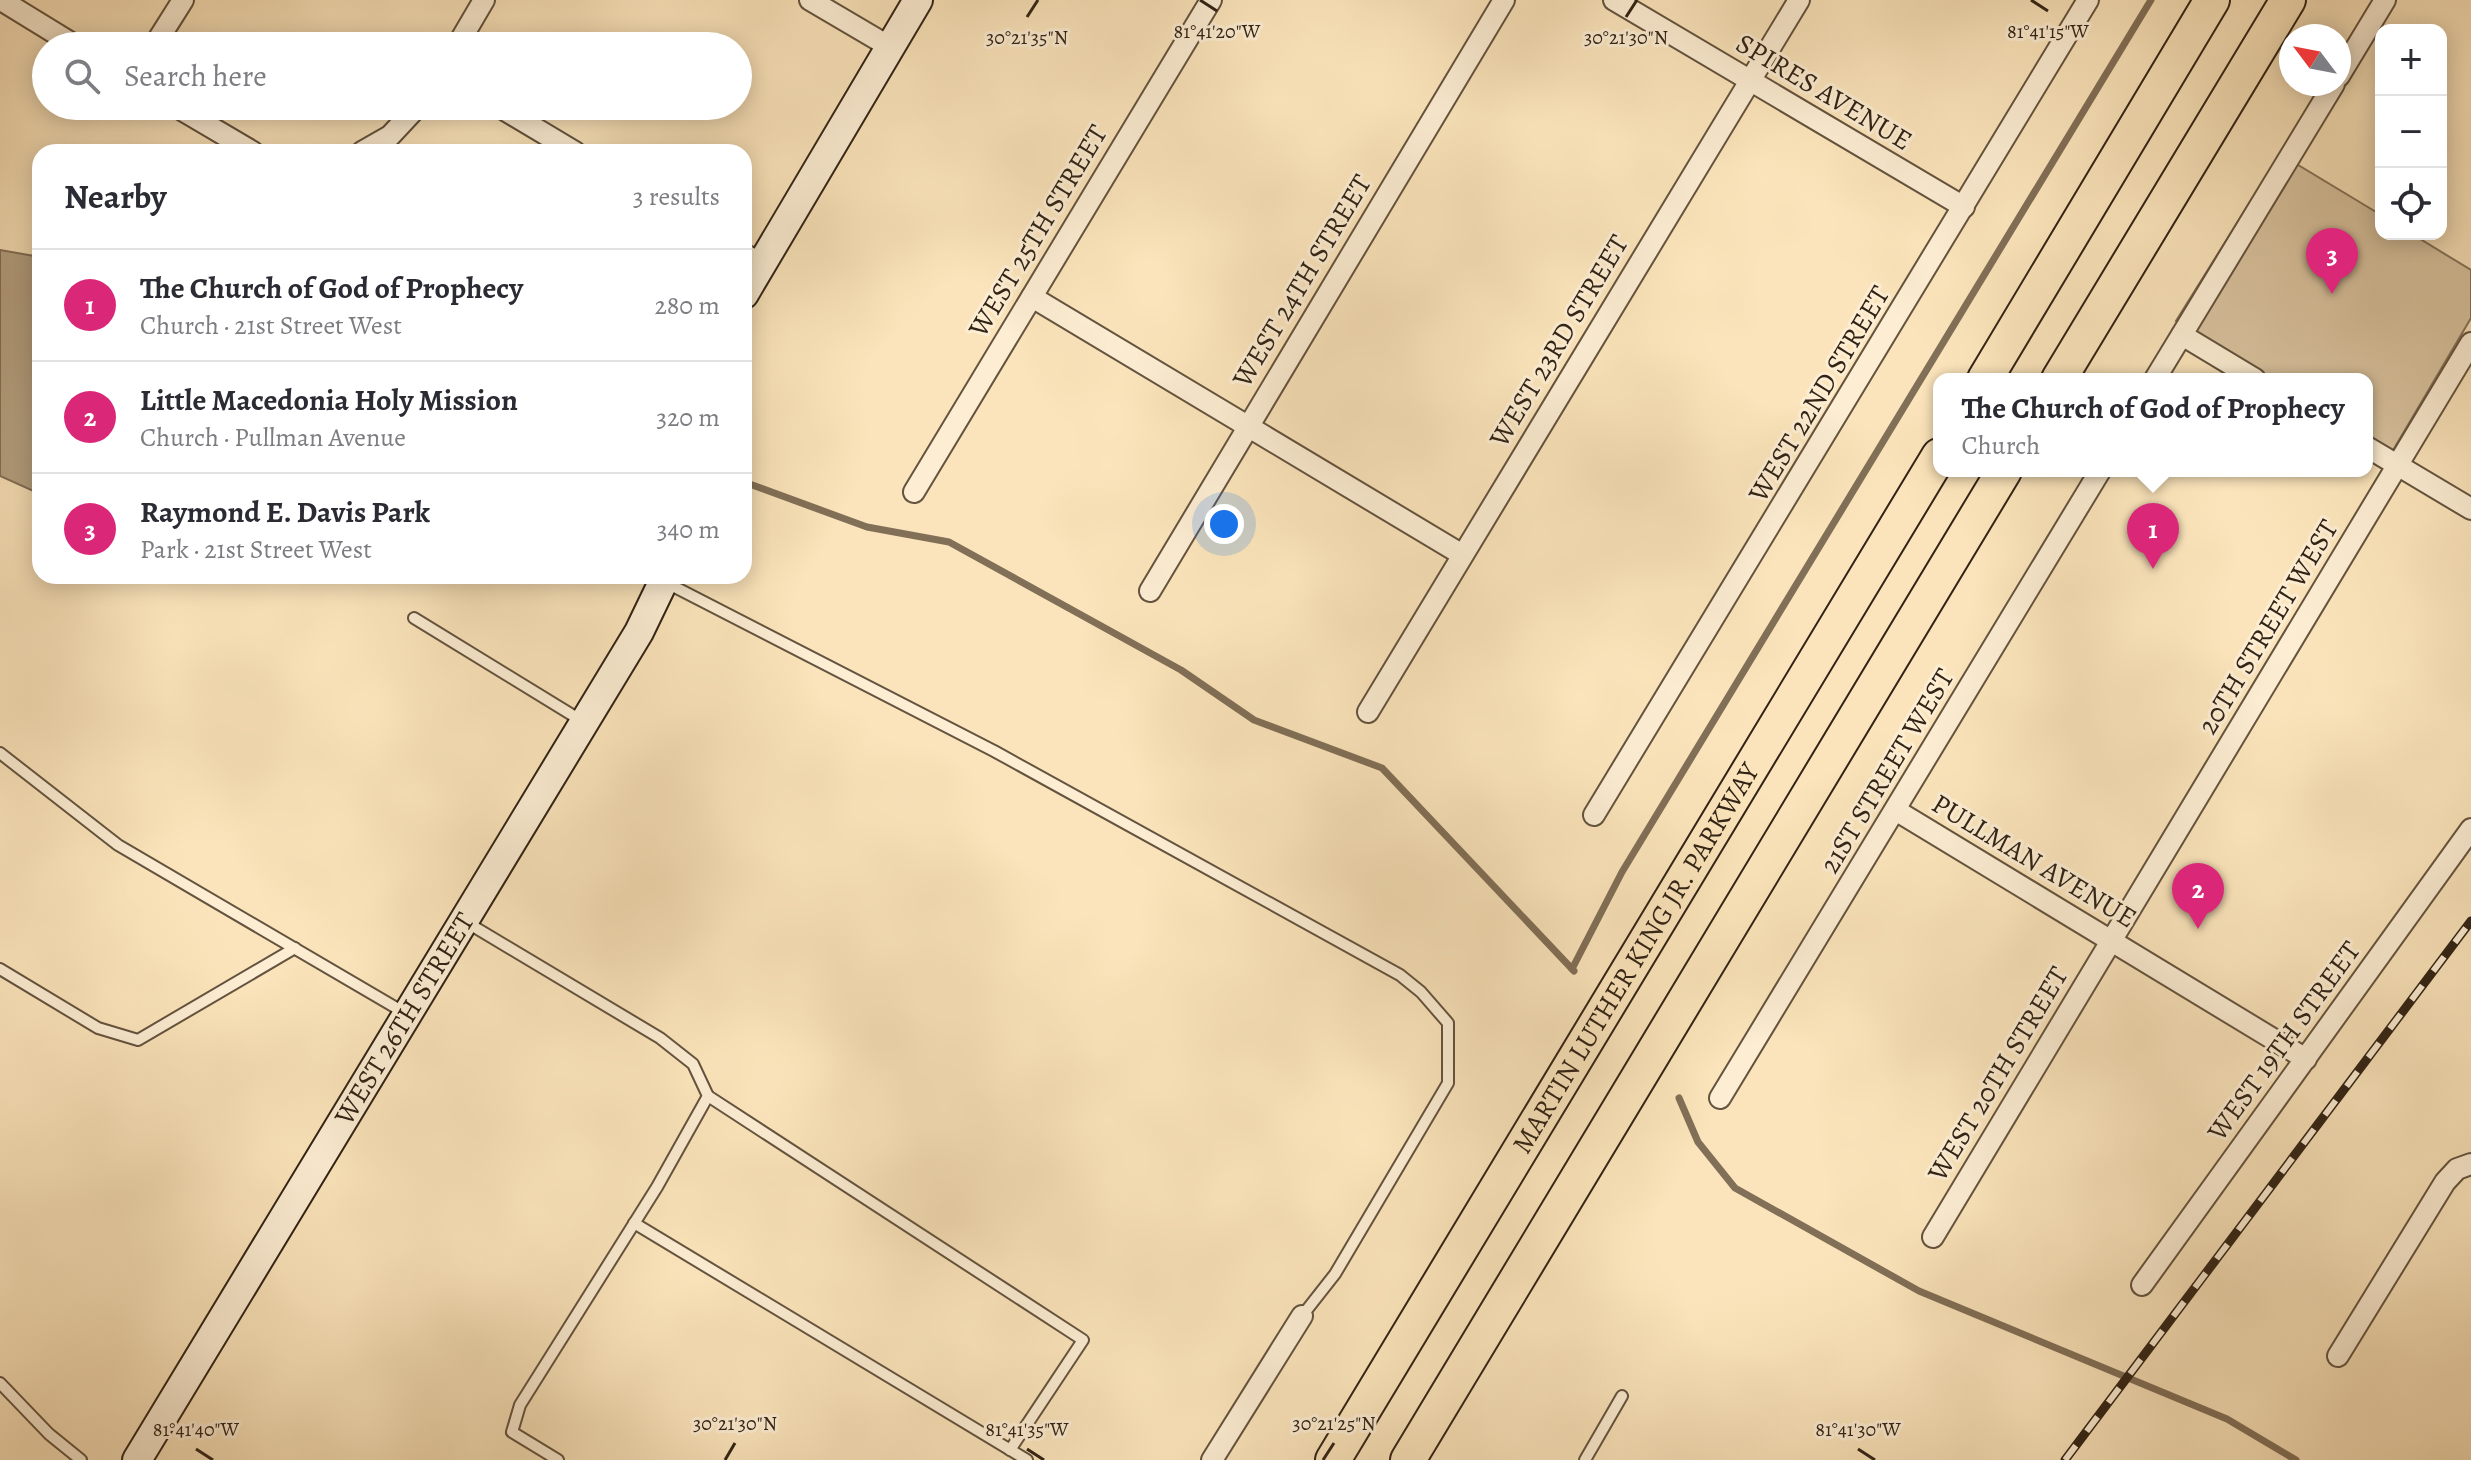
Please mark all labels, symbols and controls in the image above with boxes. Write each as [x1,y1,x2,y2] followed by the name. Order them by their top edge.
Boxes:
[1174,18,1261,45] text: 81°41'20"W
[2007,18,2089,45] text: 81°41'15"W
[986,24,1068,51] text: 30°21'35"N
[1584,24,1668,51] text: 30°21'30"N
[1729,24,1919,160] street label: SPIRES AVENUE
[2279,24,2351,96] north arrow
[2375,24,2447,240] map controls
[2375,24,2447,96] button: +
[32,32,752,120] search box
[60,54,104,98] icon: search
[124,56,267,96] text: Search here
[2375,96,2447,168] button: −
[959,118,1116,345] street label: WEST 25TH STREET
[1223,168,1381,395] street label: WEST 24TH STREET
[2375,168,2447,240] button: locate
[64,173,167,220] text: Nearby
[633,179,720,214] text: 3 results
[1480,228,1637,455] street label: WEST 23RD STREET
[2306,228,2358,294] pin: 3
[140,268,523,308] text: The Church of God of Prophecy
[1739,279,1899,510] street label: WEST 22ND STREET
[85,288,95,323] text: 1
[654,288,720,323] text: 280 m
[140,308,402,343] text: Church · 21st Street West
[1933,373,2373,477] popup
[140,380,518,420] text: Little Macedonia Holy Mission
[1961,388,2345,428] text: The Church of God of Prophecy
[84,400,96,435] text: 2
[656,400,720,435] text: 320 m
[140,420,406,455] text: Church · Pullman Avenue
[1961,428,2040,463] text: Church
[140,492,430,532] text: Raymond E. Davis Park
[2127,503,2179,569] pin: 1
[1204,504,1244,544] your location
[84,512,96,547] text: 3
[657,512,720,547] text: 340 m
[2189,513,2347,741] street label: 20TH STREET WEST
[140,532,372,567] text: Park · 21st Street West
[1811,662,1963,880] street label: 21ST STREET WEST
[1503,755,1769,1161] street label: MARTIN LUTHER KING JR. PARKWAY
[1925,785,2143,937] street label: PULLMAN AVENUE
[2172,863,2224,929] pin: 2
[325,905,484,1133] street label: WEST 26TH STREET
[2198,933,2369,1149] street label: WEST 19TH STREET
[1918,960,2077,1189] street label: WEST 20TH STREET
[693,1410,777,1437] text: 30°21'30"N
[1292,1410,1376,1437] text: 30°21'25"N
[153,1416,240,1443] text: 81°41'40"W
[985,1416,1069,1443] text: 81°41'35"W
[1815,1416,1901,1443] text: 81°41'30"W

